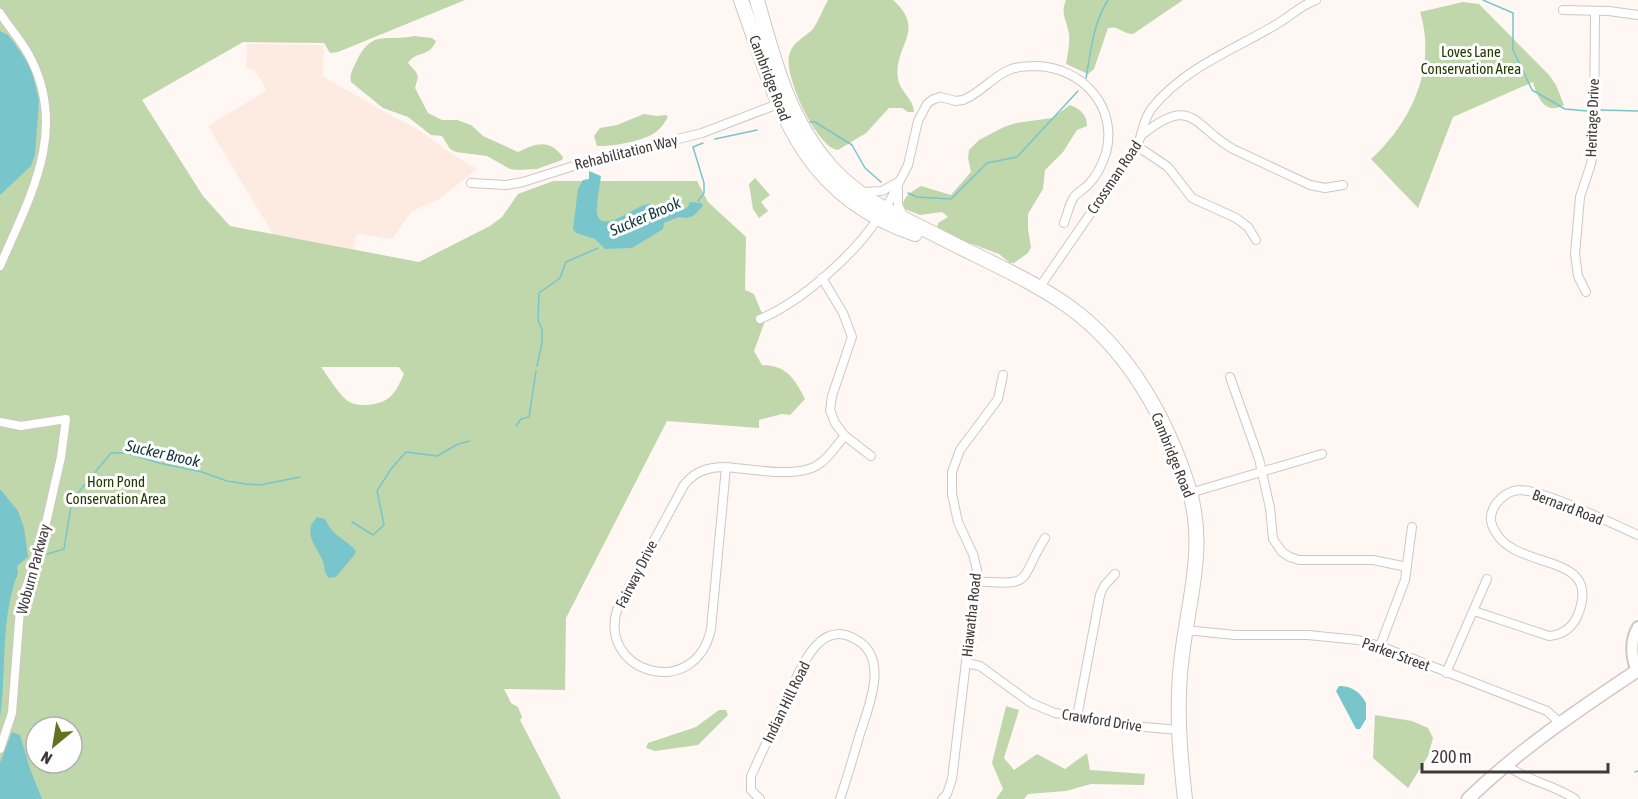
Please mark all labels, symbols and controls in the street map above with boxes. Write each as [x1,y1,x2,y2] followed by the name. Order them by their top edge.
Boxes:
[746,33,794,123] street label: Cambridge Road
[1421,43,1521,77] park label: Loves Lane Conservation Area
[1582,78,1602,158] street label: Heritage Drive
[573,131,679,173] street label: Rehabilitation Way
[1083,137,1145,217] street label: Crossman Road
[606,193,684,239] water label: Sucker Brook
[1148,410,1198,500] street label: Cambridge Road
[123,436,203,470] water label: Sucker Brook
[66,473,166,507] park label: Horn Pond Conservation Area
[1530,486,1606,528] street label: Bernard Road
[13,522,53,616] street label: Woburn Parkway
[612,537,660,611] street label: Fairway Drive
[958,572,984,658] street label: Hiawatha Road
[1360,634,1432,674] street label: Parker Street
[759,658,813,746] street label: Indian Hill Road
[1061,705,1143,735] street label: Crawford Drive
[24,715,84,775] north arrow
[1422,736,1608,774] scale bar
[1431,746,1472,767] text: 200 m
[38,748,55,768] text: N

